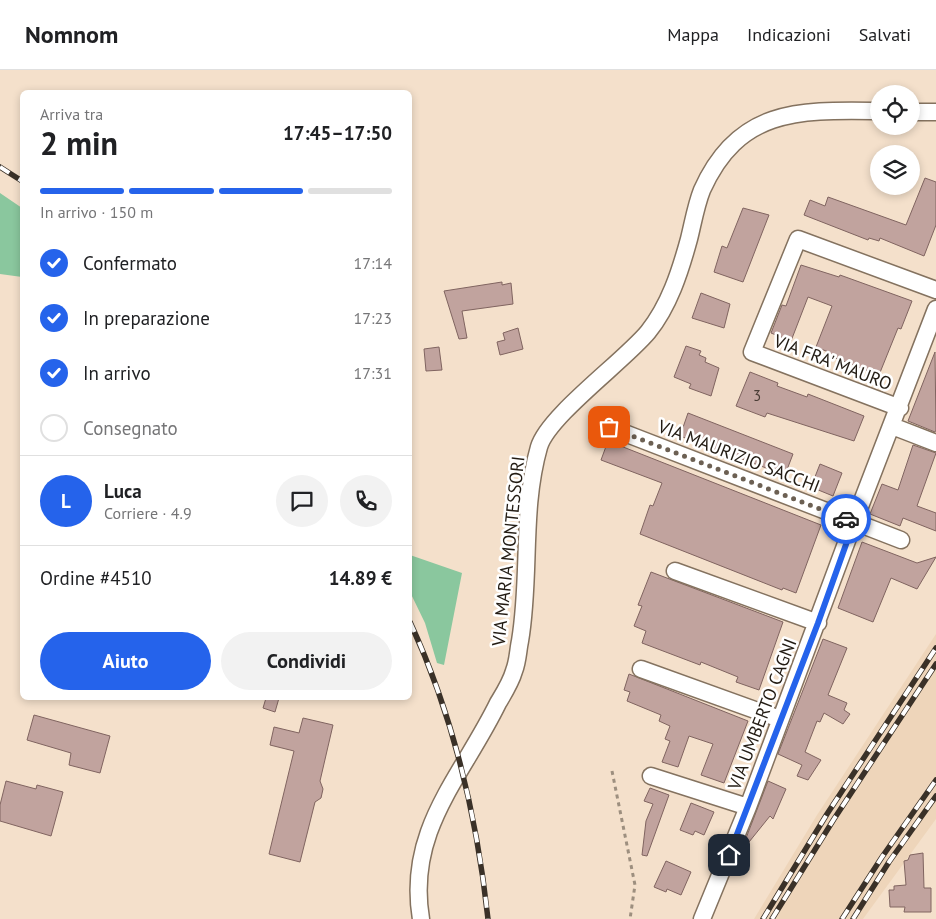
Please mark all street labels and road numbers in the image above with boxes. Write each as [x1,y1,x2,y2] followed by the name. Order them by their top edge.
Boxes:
[770,329,895,395] street label: VIA FRA' MAURO
[654,414,823,498] street label: VIA MAURIZIO SACCHI
[486,455,529,648] street label: VIA MARIA MONTESSORI
[722,635,801,794] street label: VIA UMBERTO CAGNI

